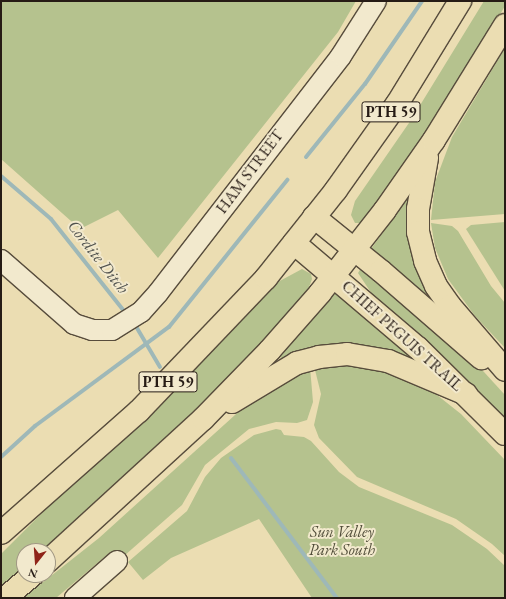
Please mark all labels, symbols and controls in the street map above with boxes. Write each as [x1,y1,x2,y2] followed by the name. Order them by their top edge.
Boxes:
[361,99,421,125] road number: PTH 59
[212,126,288,218] street label: HAM STREET
[63,216,133,298] water label: Cordite Ditch
[338,277,466,395] street label: CHIEF PEGUIS TRAIL
[138,369,198,395] road number: PTH 59
[309,522,375,560] park label: Sun Valley Park South
[16,543,56,583] north arrow
[26,566,39,582] text: N

